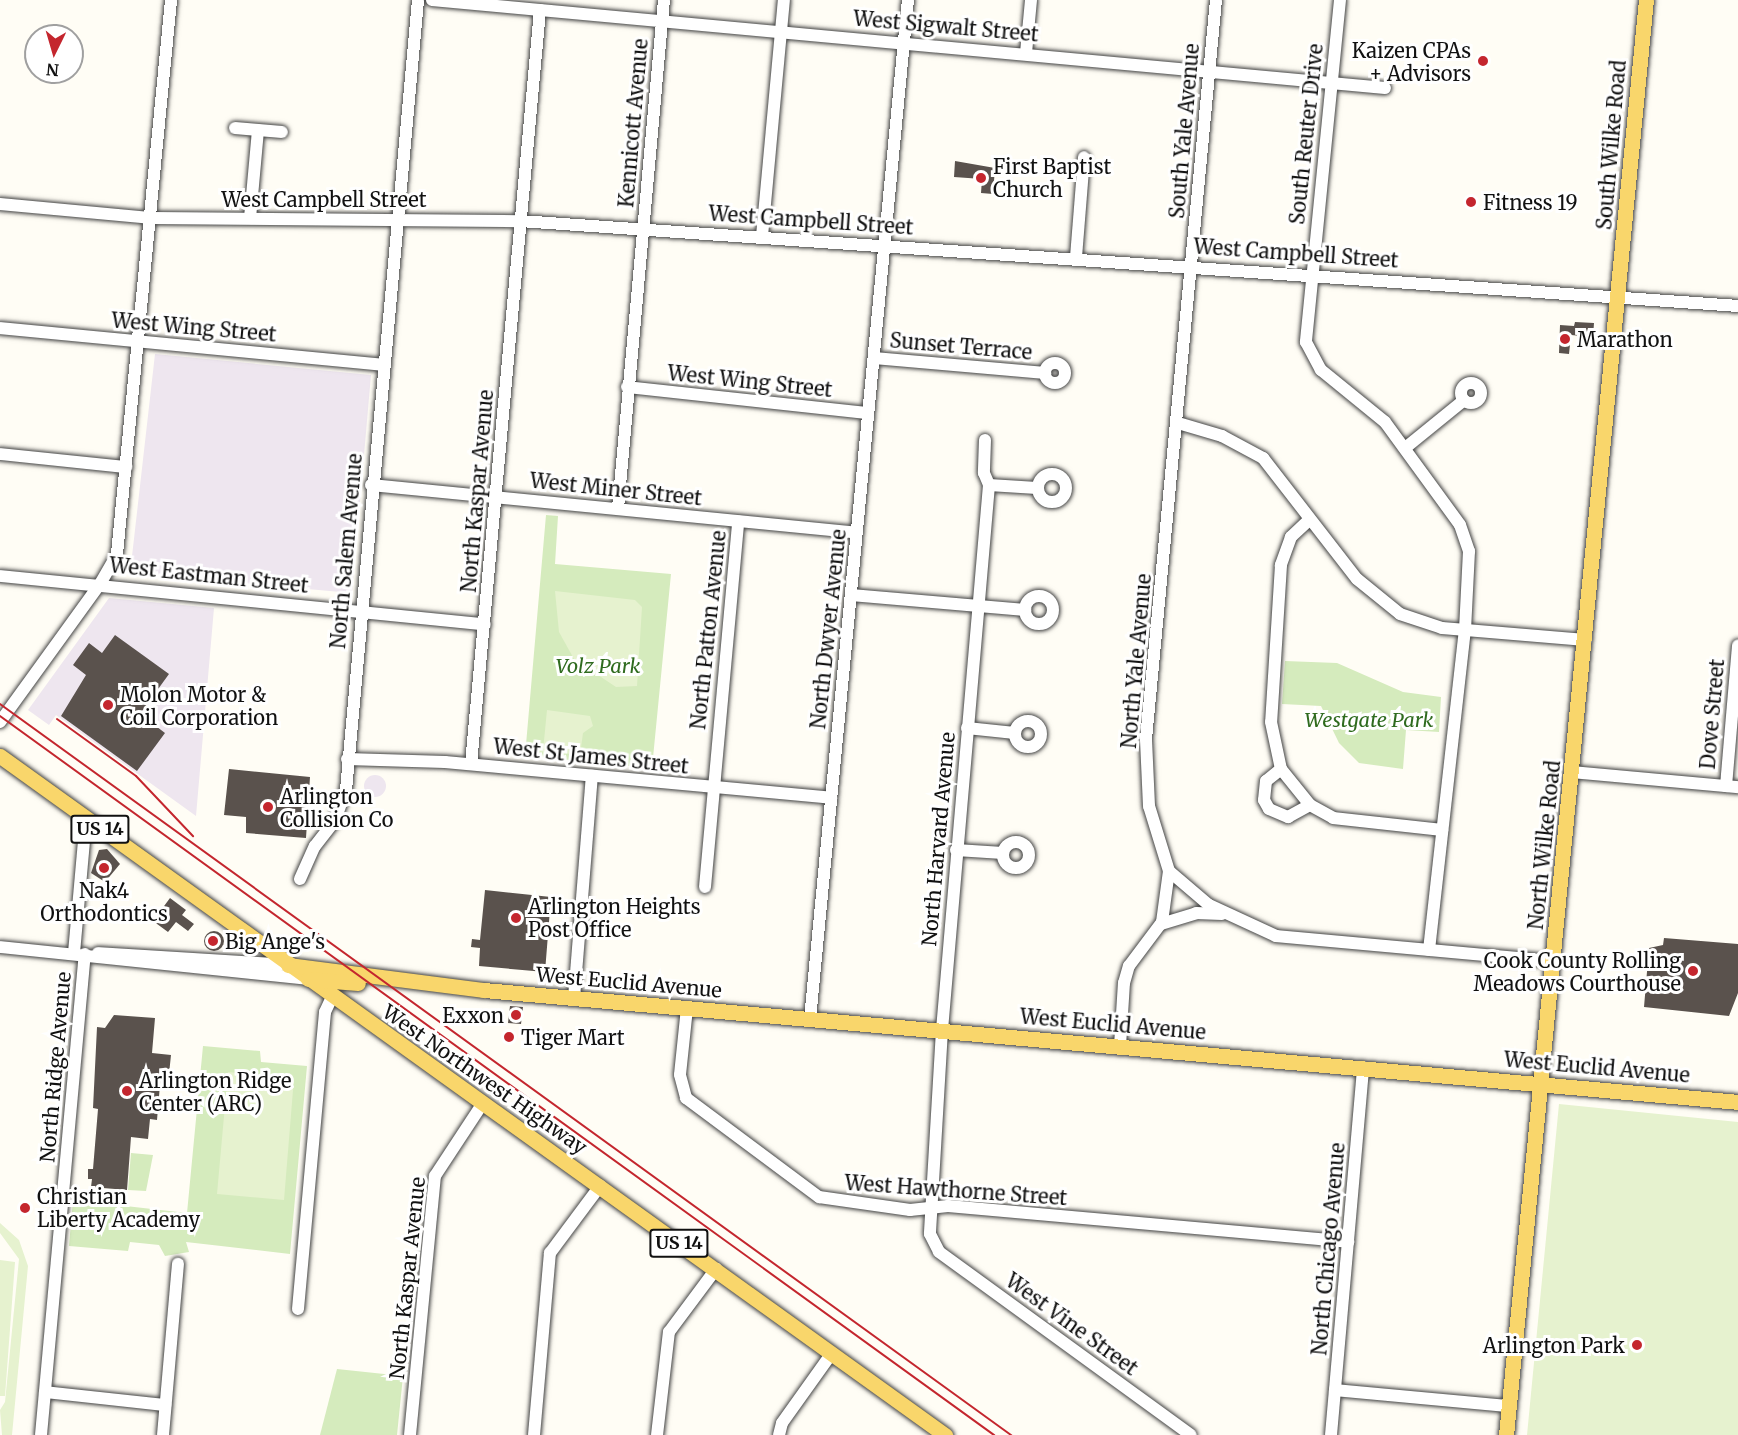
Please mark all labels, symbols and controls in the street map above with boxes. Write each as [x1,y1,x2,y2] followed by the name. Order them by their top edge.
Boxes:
[852,6,1040,46] street label: West Sigwalt Street
[24,24,84,84] north arrow
[614,38,652,208] street label: Kennicott Avenue
[1352,38,1471,85] place label: Kaizen CPAs + Advisors
[1164,42,1204,220] street label: South Yale Avenue
[1285,42,1327,226] street label: South Reuter Drive
[1476,54,1490,68] marker: Kaizen CPAs + Advisors
[45,59,60,80] text: N
[1592,59,1630,231] street label: South Wilke Road
[993,154,1111,201] place label: First Baptist Church
[974,171,988,185] marker: First Baptist Church
[222,187,426,211] street label: West Campbell Street
[1483,190,1578,214] place label: Fitness 19
[1464,195,1478,209] marker: Fitness 19
[708,201,914,239] street label: West Campbell Street
[1193,234,1399,272] street label: West Campbell Street
[111,308,277,346] street label: West Wing Street
[1577,327,1673,351] place label: Marathon
[889,328,1033,364] street label: Sunset Terrace
[1558,332,1572,346] marker: Marathon
[667,360,833,402] street label: West Wing Street
[456,389,498,593] street label: North Kaspar Avenue
[326,452,366,650] street label: North Salem Avenue
[529,468,703,510] street label: West Miner Street
[806,528,850,730] street label: North Dwyer Avenue
[686,529,730,731] street label: North Patton Avenue
[108,553,310,597] street label: West Eastman Street
[1116,573,1156,749] street label: North Yale Avenue
[556,653,640,677] park label: Volz Park
[1695,658,1729,770] street label: Dove Street
[120,682,278,729] place label: Molon Motor & Coil Corporation
[101,698,115,712] marker: Molon Motor & Coil Corporation
[1305,707,1433,731] park label: Westgate Park
[917,731,959,947] street label: North Harvard Avenue
[492,734,690,778] street label: West St James Street
[1523,759,1565,931] street label: North Wilke Road
[280,784,393,831] place label: Arlington Collision Co
[261,800,275,814] marker: Arlington Collision Co
[70,814,130,844] road number: US 14
[97,861,111,875] marker: Nak4 Orthodontics
[40,878,168,925] place label: Nak4 Orthodontics
[528,894,701,941] place label: Arlington Heights Post Office
[509,911,523,925] marker: Arlington Heights Post Office
[225,929,325,953] place label: Big Ange's
[206,934,220,948] marker: Big Ange's
[1474,948,1681,995] place label: Cook County Rolling Meadows Courthouse
[535,962,723,1002] street label: West Euclid Avenue
[1686,964,1700,978] marker: Cook County Rolling Meadows Courthouse
[35,971,75,1163] street label: North Ridge Avenue
[378,999,592,1159] street label: West Northwest Highway
[442,1003,504,1027] place label: Exxon
[1019,1004,1207,1044] street label: West Euclid Avenue
[509,1008,523,1022] marker: Exxon
[521,1025,625,1049] place label: Tiger Mart
[502,1030,516,1044] marker: Tiger Mart
[1503,1047,1691,1087] street label: West Euclid Avenue
[139,1068,291,1115] place label: Arlington Ridge Center (ARC)
[120,1084,134,1098] marker: Arlington Ridge Center (ARC)
[1307,1142,1349,1356] street label: North Chicago Avenue
[844,1170,1068,1210] street label: West Hawthorne Street
[384,1176,430,1380] street label: North Kaspar Avenue
[37,1184,200,1231] place label: Christian Liberty Academy
[18,1201,32,1215] marker: Christian Liberty Academy
[649,1228,709,1258] road number: US 14
[1001,1268,1143,1380] street label: West Vine Street
[1483,1333,1625,1357] place label: Arlington Park
[1630,1338,1644,1352] marker: Arlington Park

